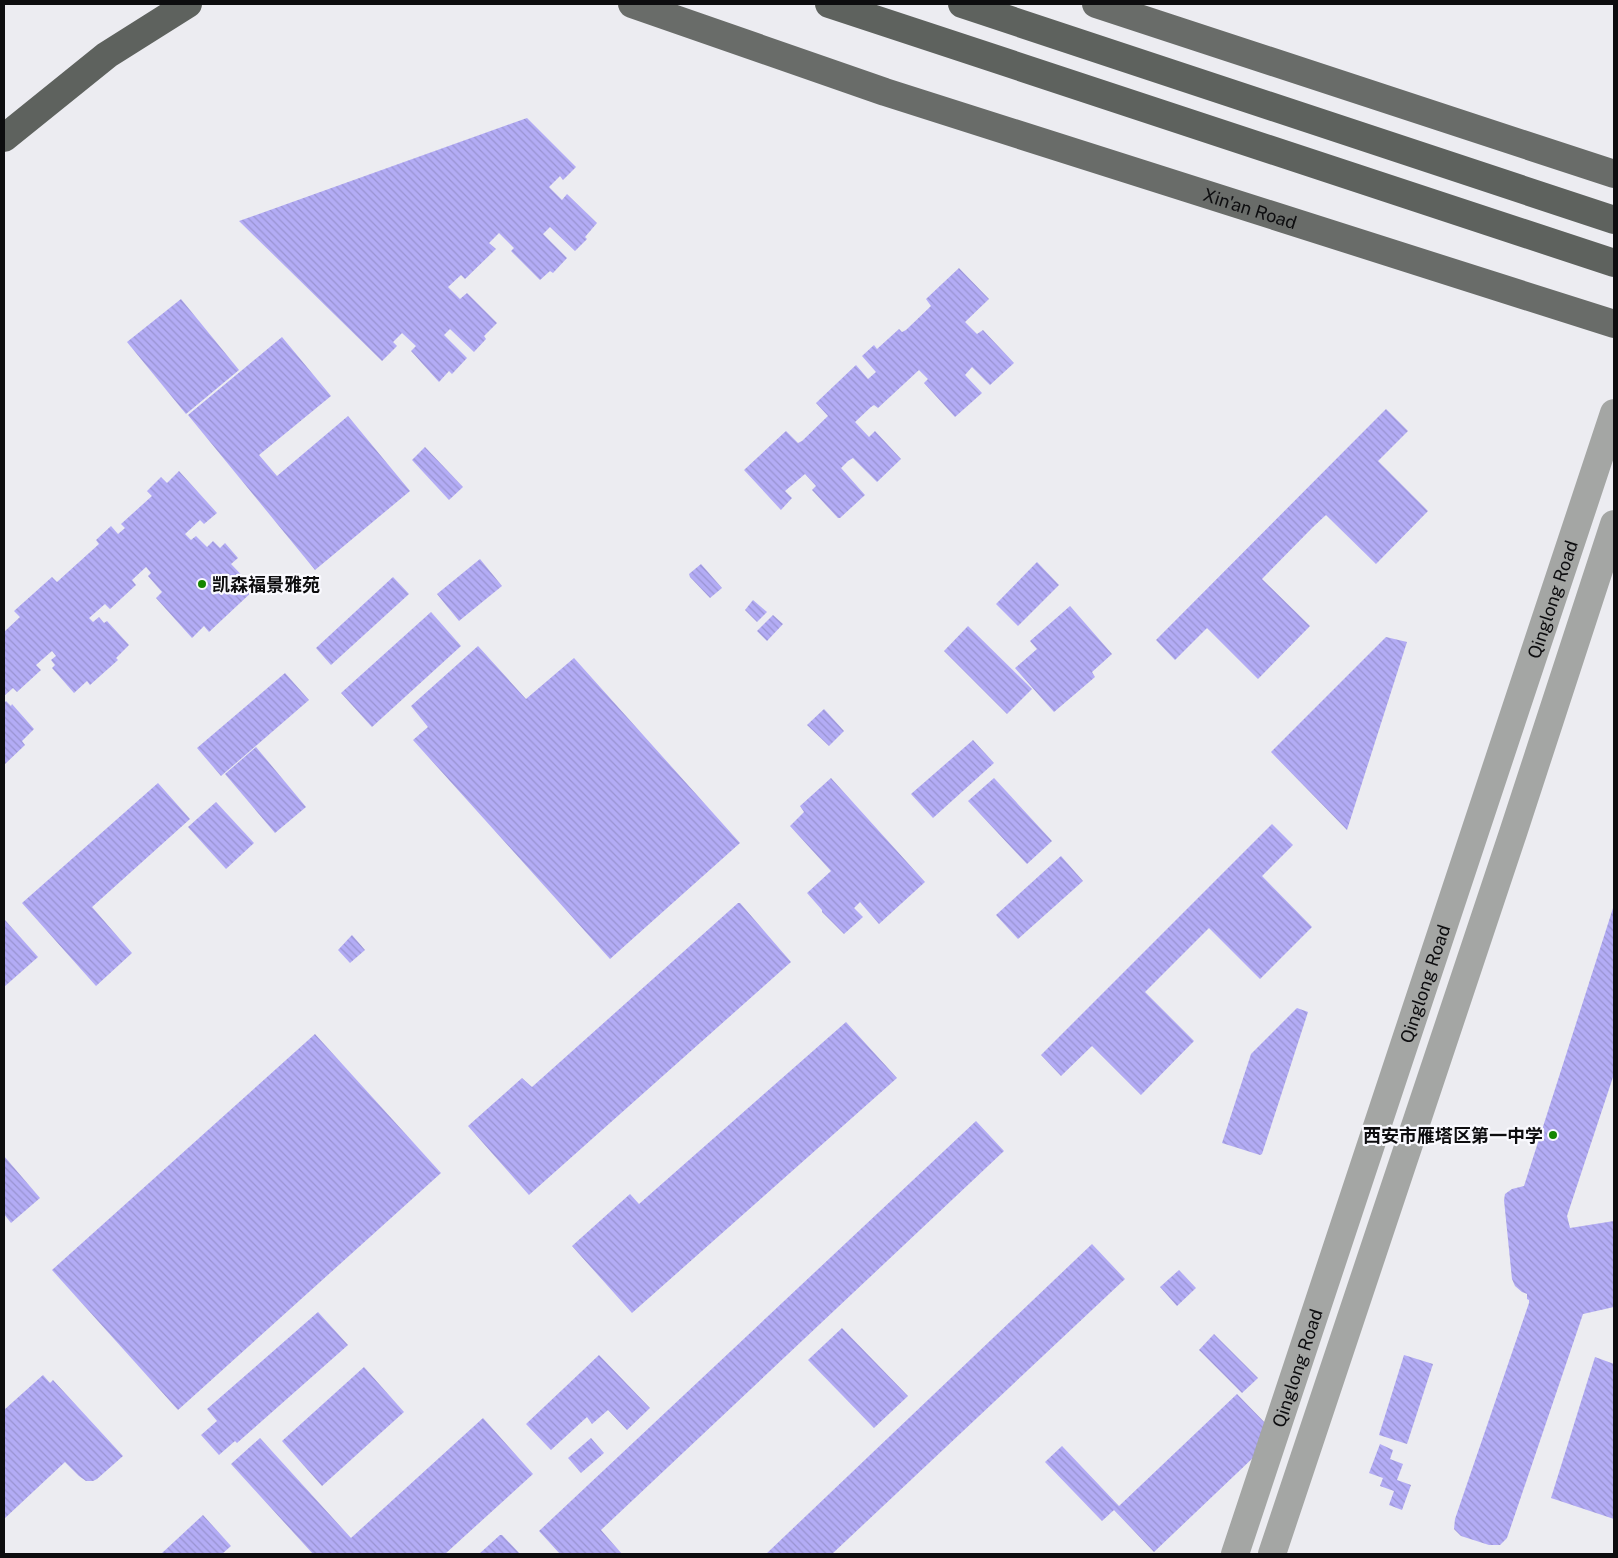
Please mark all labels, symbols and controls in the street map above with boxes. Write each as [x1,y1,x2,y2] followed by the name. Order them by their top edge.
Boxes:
[1201,183,1300,233] street label: Xin'an Road
[1523,537,1582,661] street label: Qinglong Road
[212,574,320,595] place label: 凯森福景雅苑
[196,578,208,590] marker: 凯森福景雅苑
[1395,922,1454,1046] street label: Qinglong Road
[1363,1125,1543,1146] place label: 西安市雁塔区第一中学
[1547,1129,1559,1141] marker: 西安市雁塔区第一中学
[1267,1306,1326,1430] street label: Qinglong Road

